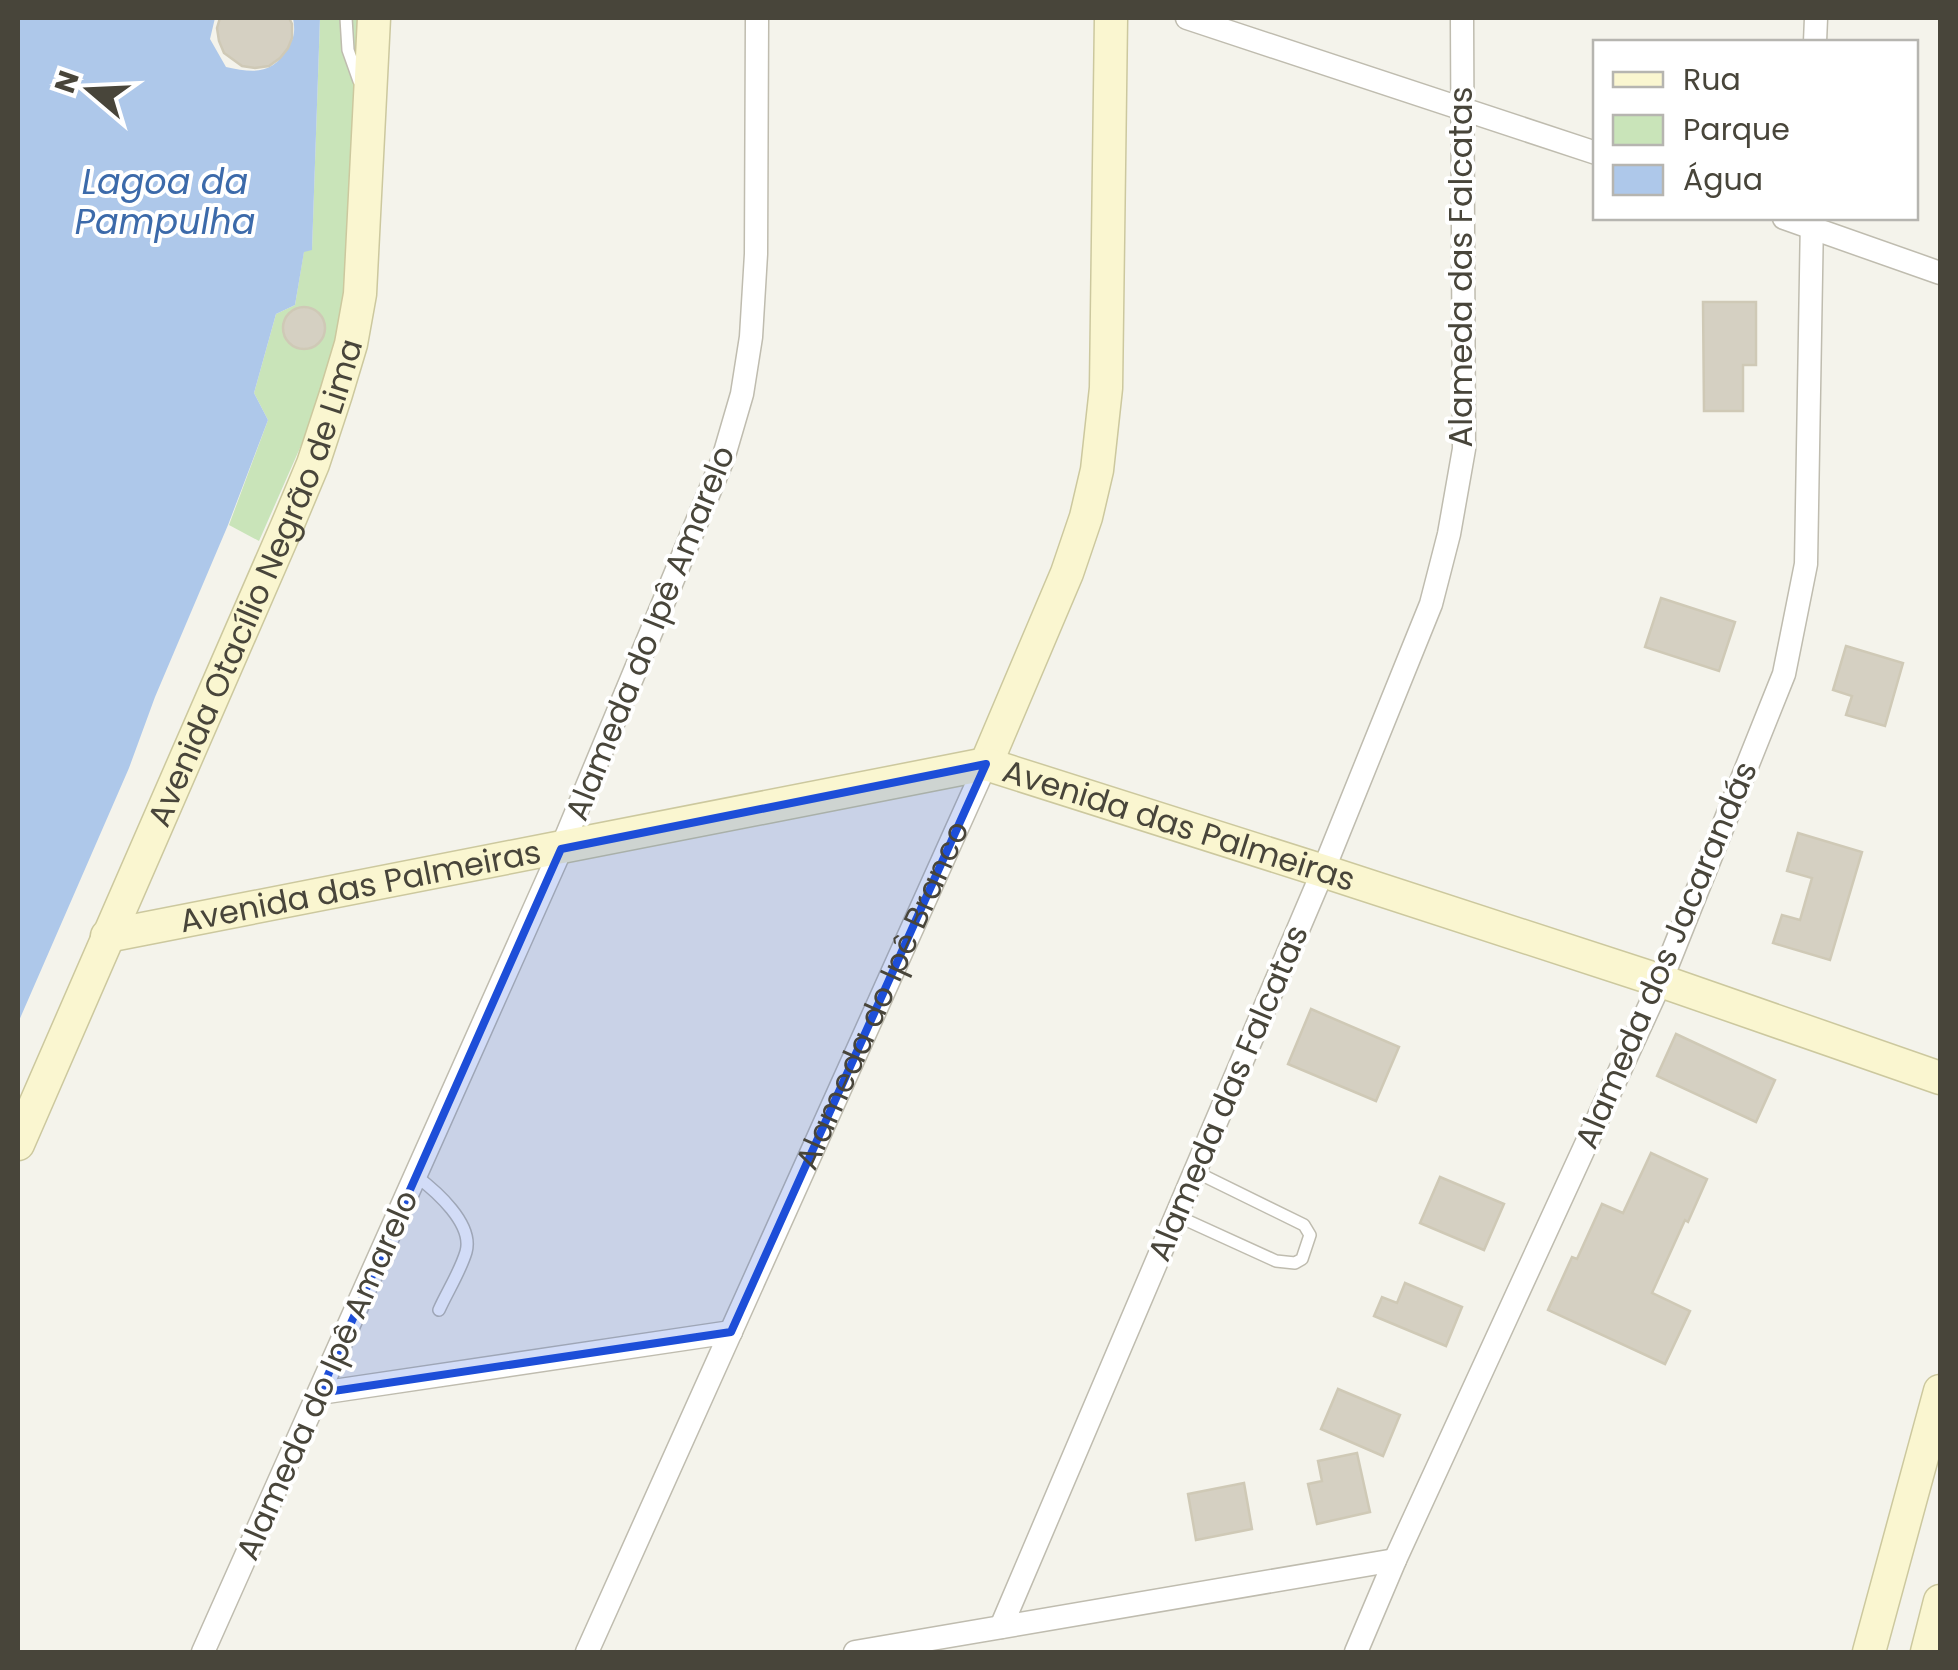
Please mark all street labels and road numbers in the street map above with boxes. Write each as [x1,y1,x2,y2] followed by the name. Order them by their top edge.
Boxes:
[1438,87,1483,447] street label: Alameda das Falcatas
[136,333,373,833] street label: Avenida Otacílio Negrão de Lima
[554,439,745,827] street label: Alameda do Ipê Amarelo
[997,748,1361,902] street label: Avenida das Palmeiras
[1563,754,1768,1155] street label: Alameda dos Jacarandás
[784,813,980,1177] street label: Alameda do Ipê Branco
[176,829,545,943] street label: Avenida das Palmeiras
[1136,918,1319,1268] street label: Alameda das Falcatas
[225,1183,429,1567] street label: Alameda do Ipê Amarelo

